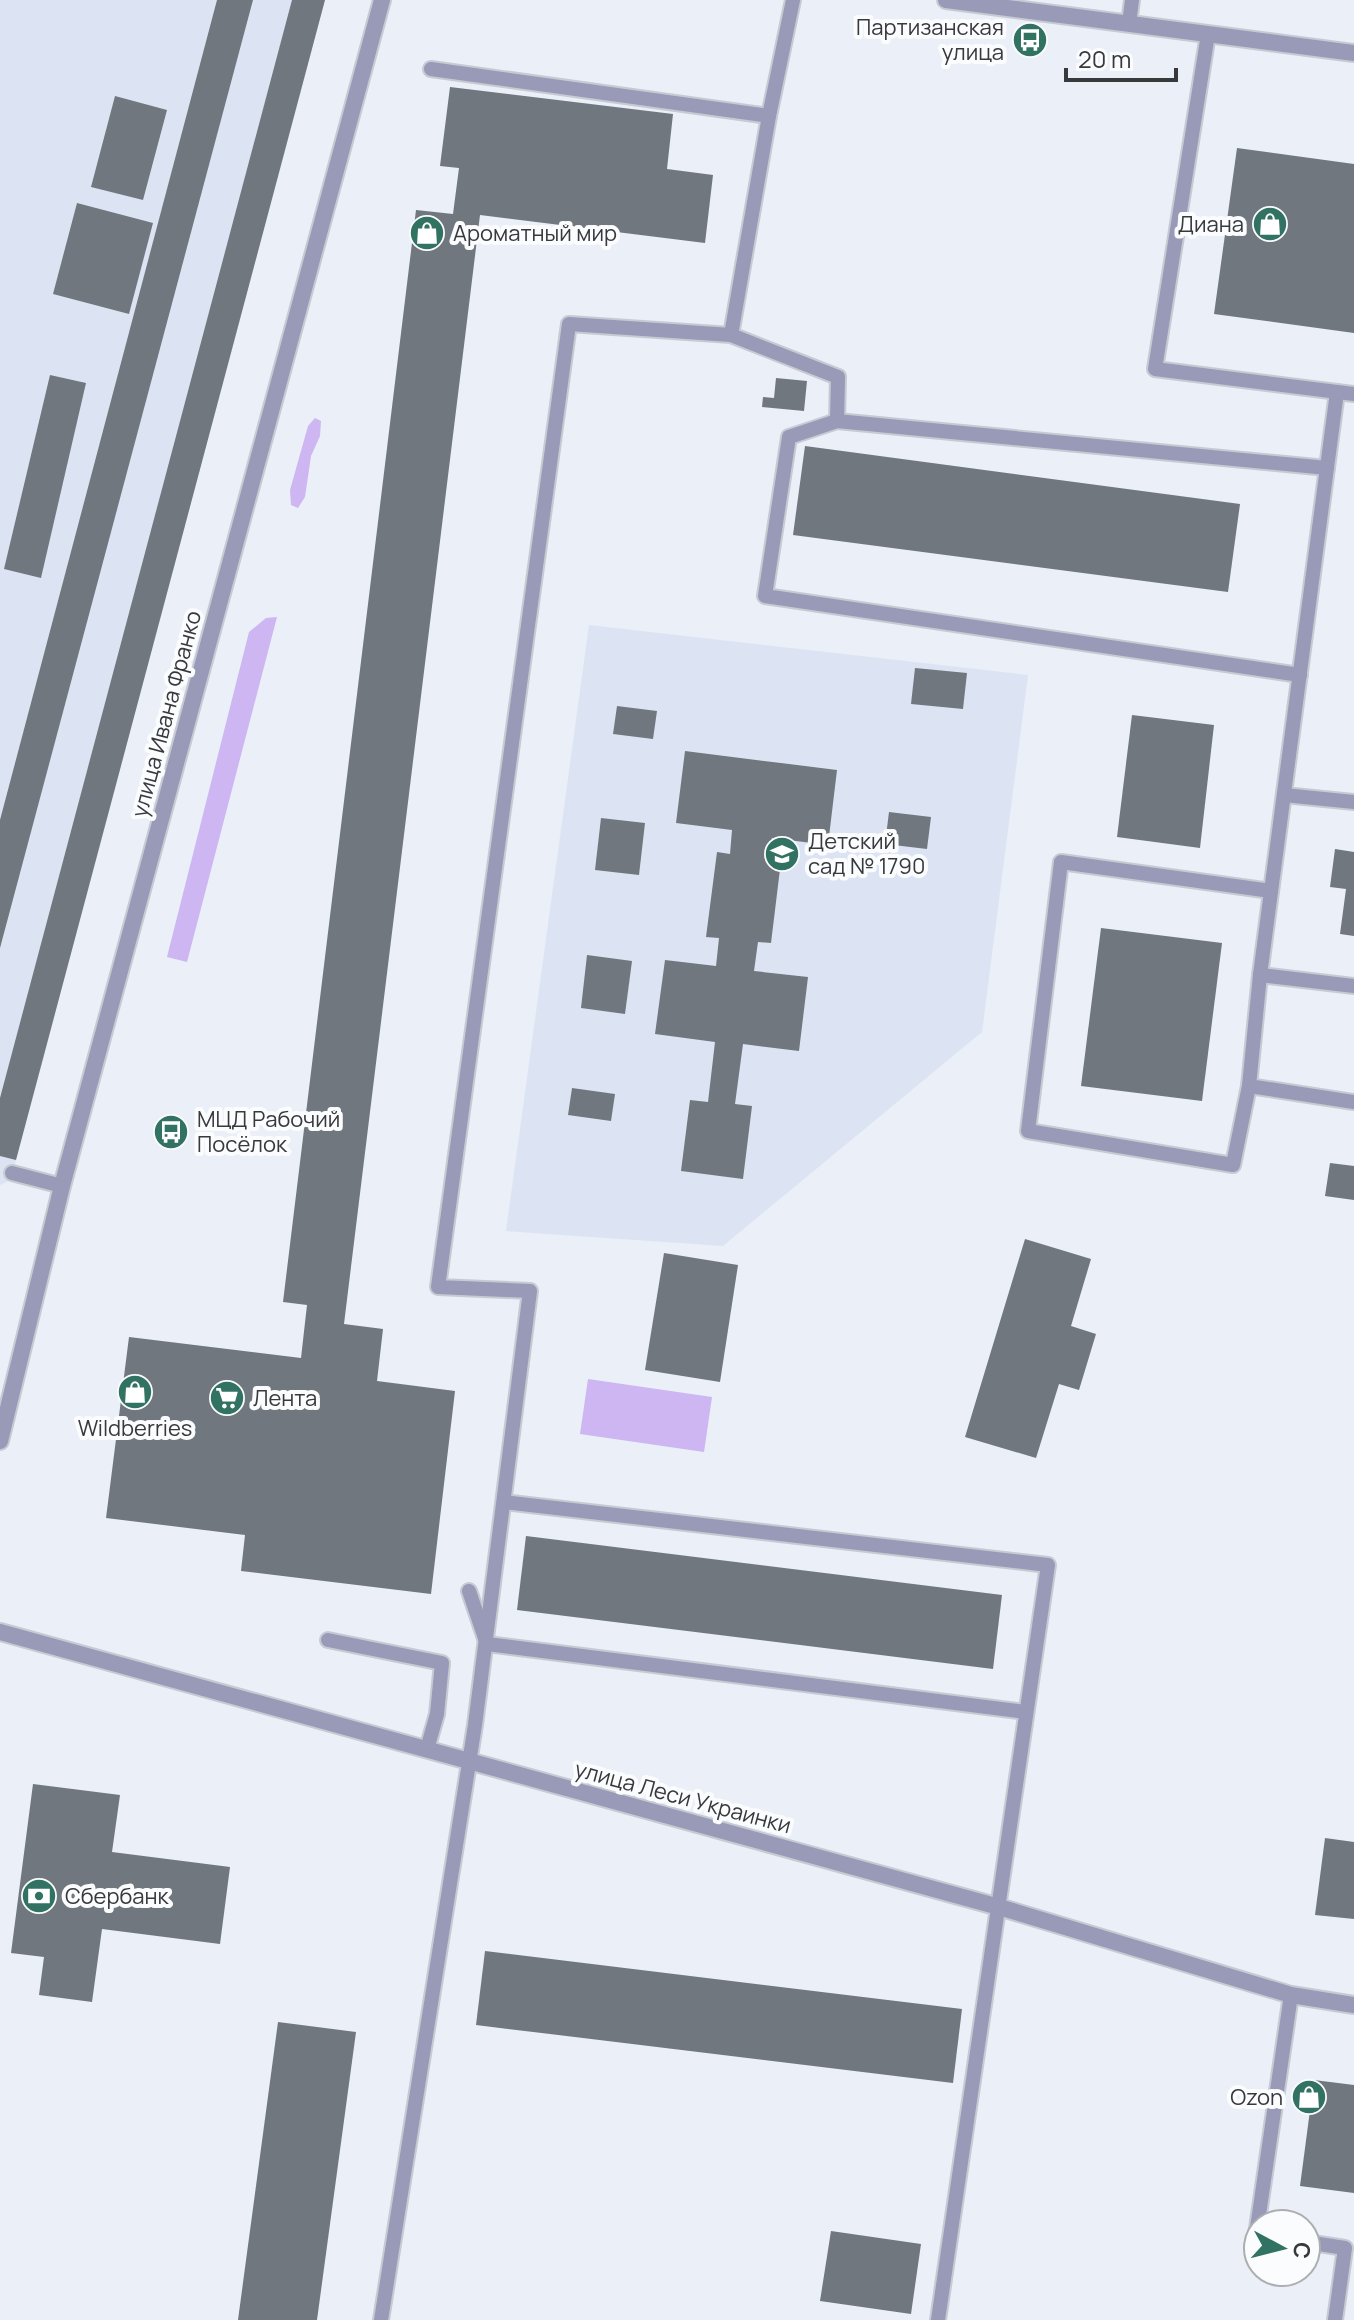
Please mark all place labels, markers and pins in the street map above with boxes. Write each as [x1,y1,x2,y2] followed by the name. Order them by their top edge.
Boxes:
[856,12,1004,67] place label: Партизанская улица
[1011,21,1049,59] bus stop icon: Партизанская улица
[1251,205,1289,243] shop icon: Диана
[1178,209,1244,239] place label: Диана
[408,214,446,252] shop icon: Ароматный мир
[453,218,617,248] place label: Ароматный мир
[808,826,925,881] place label: Детский сад № 1790
[763,835,801,873] school or university icon: Детский сад № 1790
[197,1104,340,1159] place label: МЦД Рабочий Посёлок
[152,1113,190,1151] bus stop icon: МЦД Рабочий Посёлок
[116,1373,154,1411] shop icon: Wildberries
[208,1379,246,1417] supermarket icon: Лента
[253,1383,317,1413] place label: Лента
[78,1413,192,1443] place label: Wildberries
[20,1877,58,1915] bank icon: Сбербанк
[65,1881,169,1911] place label: Сбербанк
[1290,2078,1328,2116] shop icon: Ozon
[1230,2082,1283,2112] place label: Ozon

